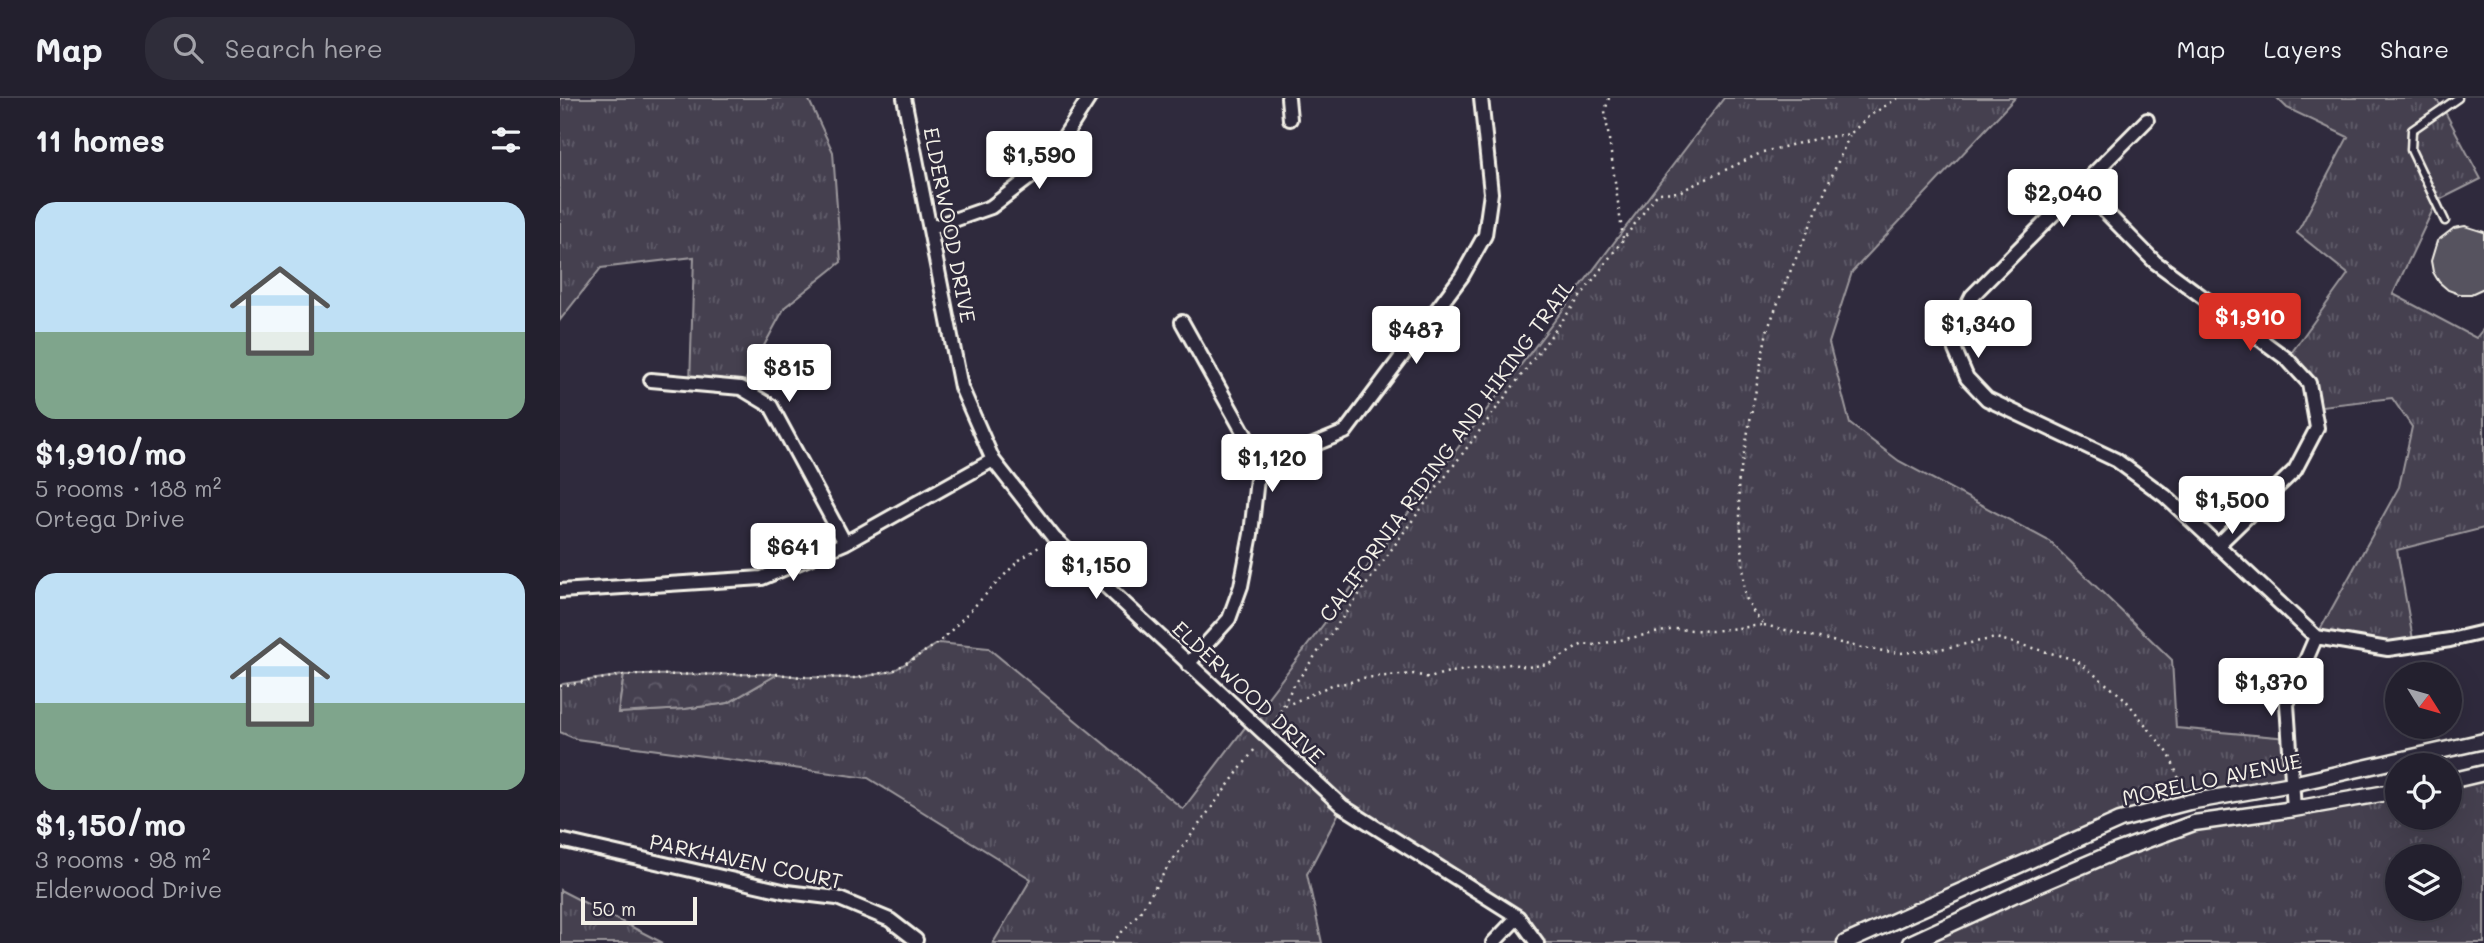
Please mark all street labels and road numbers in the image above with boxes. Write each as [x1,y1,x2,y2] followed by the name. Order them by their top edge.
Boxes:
[918,125,983,325] street label: ELDERWOOD DRIVE
[1312,274,1579,627] street label: CALIFORNIA RIDING AND HIKING TRAIL
[1167,614,1331,769] street label: ELDERWOOD DRIVE
[2119,746,2304,811] street label: MORELLO AVENUE
[647,827,845,894] street label: PARKHAVEN COURT

